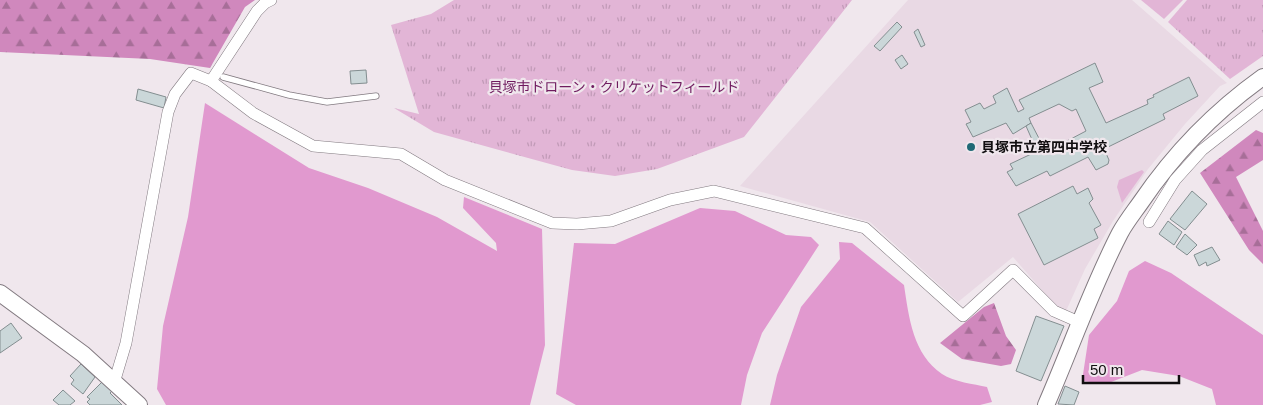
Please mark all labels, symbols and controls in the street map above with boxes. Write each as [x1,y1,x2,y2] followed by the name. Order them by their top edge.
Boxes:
[488,79,740,95] park label: 貝塚市ドローン・クリケットフィールド
[981,139,1107,155] place label: 貝塚市立第四中学校
[965,141,977,153] marker: 貝塚市立第四中学校
[1083,352,1179,384] scale bar
[1090,361,1123,378] text: 50 m

